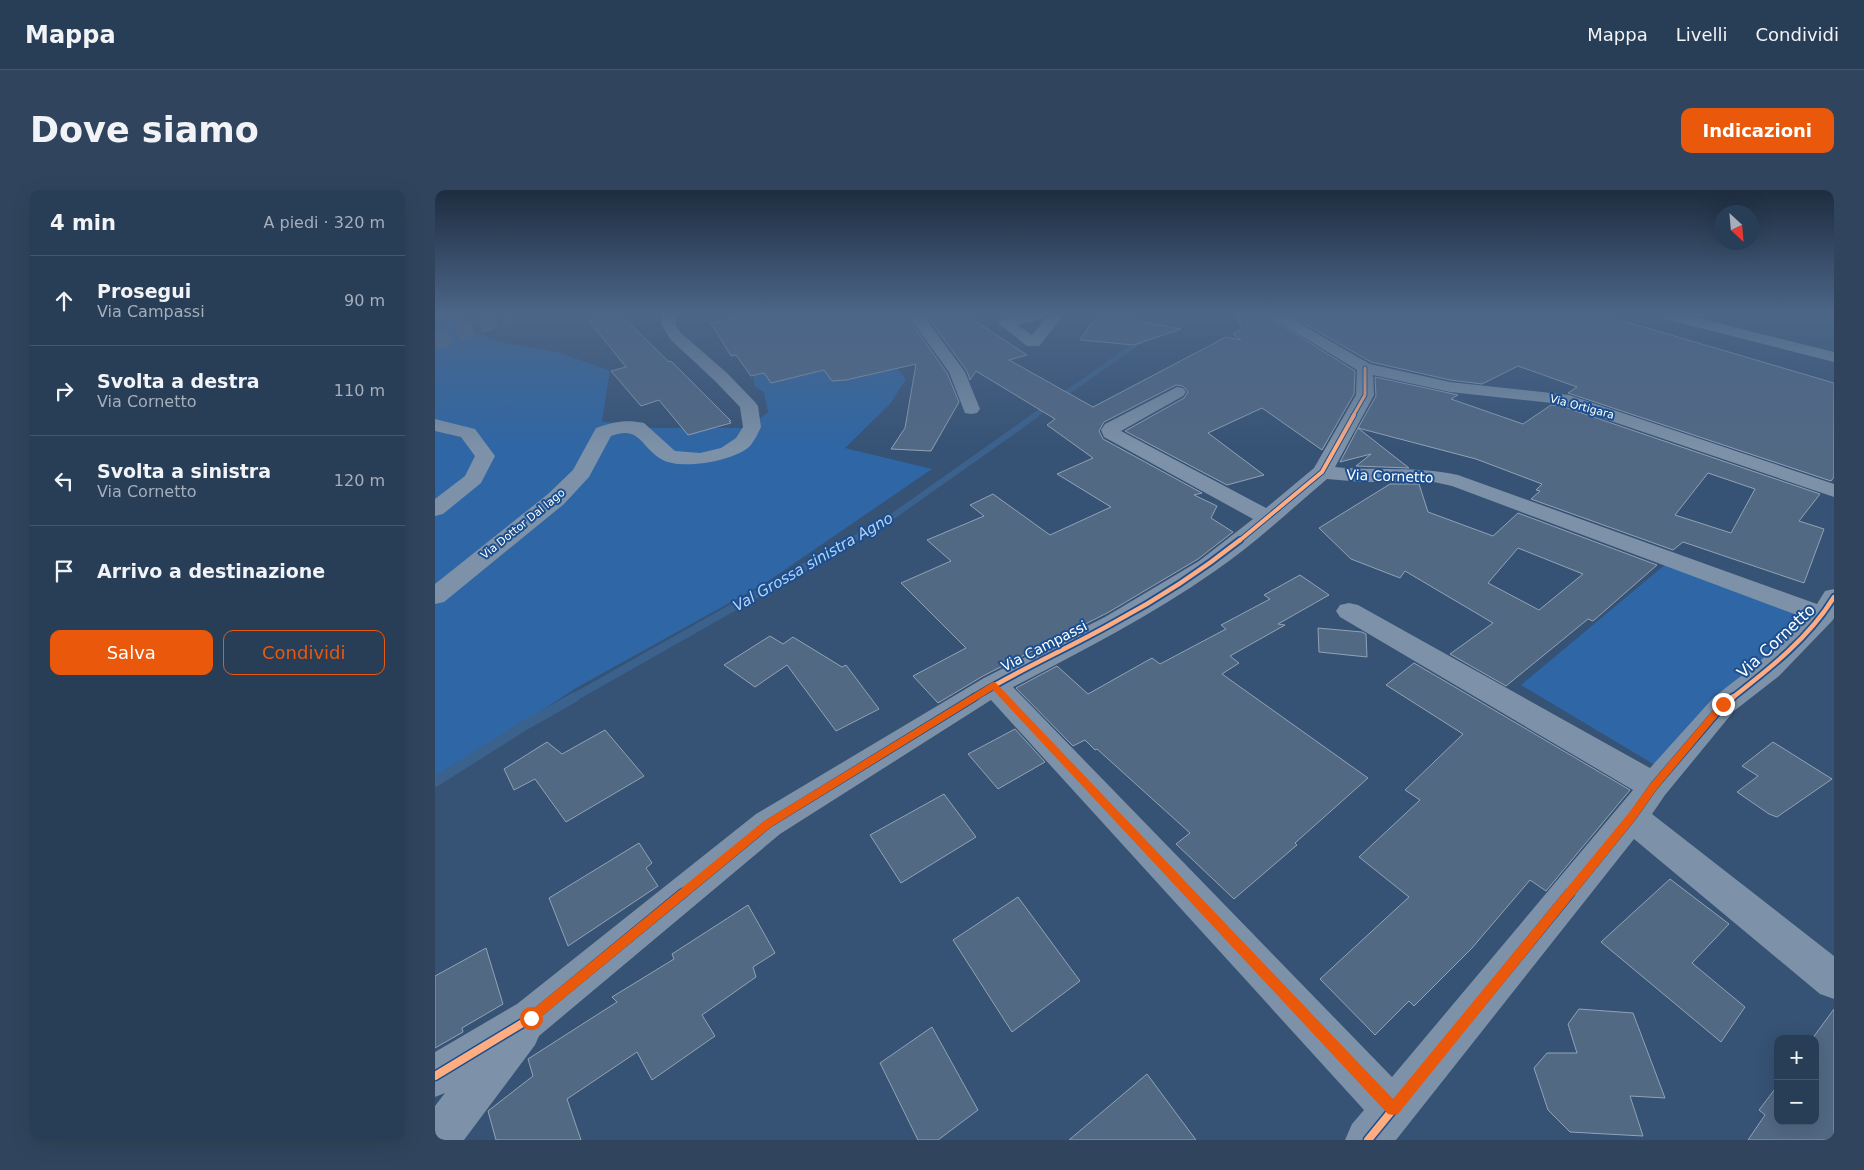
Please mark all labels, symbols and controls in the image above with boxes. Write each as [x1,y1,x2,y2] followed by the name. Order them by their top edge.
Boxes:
[25,21,116,49] text: Mappa
[1587,24,1648,45] text: Mappa
[1676,24,1728,45] text: Livelli
[1756,24,1839,45] text: Condividi
[1681,108,1834,153] button: Indicazioni
[30,110,259,150] text: Dove siamo
[1714,205,1759,250] north arrow
[50,211,116,235] text: 4 min
[263,213,385,232] text: A piedi · 320 m
[97,280,191,302] text: Prosegui
[50,287,78,315] icon: ahead
[344,291,385,310] text: 90 m
[97,302,205,321] text: Via Campassi
[97,370,260,392] text: Svolta a destra
[50,377,78,405] icon: right
[334,381,385,400] text: 110 m
[97,392,197,411] text: Via Cornetto
[1548,392,1616,422] street label: Via Ortigara
[97,460,271,482] text: Svolta a sinistra
[1346,466,1434,486] street label: Via Cornetto
[50,467,78,495] icon: left
[334,471,385,490] text: 120 m
[97,482,197,501] text: Via Cornetto
[478,486,568,562] street label: Via Dottor Dal lago
[730,509,896,615] water label: Val Grossa sinistra Agno
[50,557,78,585] icon: arrive
[97,560,325,582] text: Arrivo a destinazione
[1733,600,1819,682] street label: Via Cornetto
[998,618,1090,674] street label: Via Campassi
[50,630,213,675] button: Salva
[223,630,385,675] button: Condividi
[1712,693,1735,716] route end
[520,1007,543,1030] route start
[1774,1035,1819,1125] map controls
[1774,1035,1819,1080] button: +
[1774,1080,1819,1125] button: −

